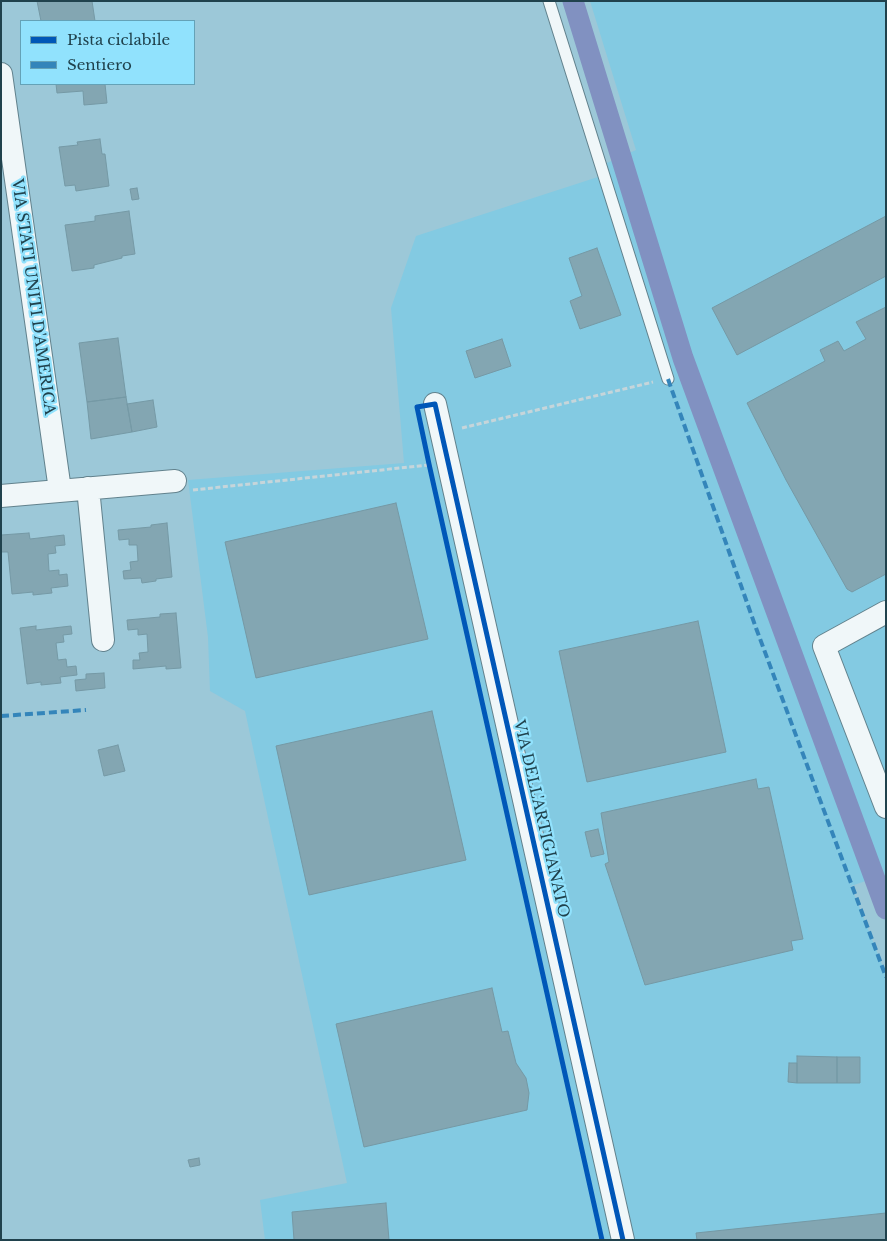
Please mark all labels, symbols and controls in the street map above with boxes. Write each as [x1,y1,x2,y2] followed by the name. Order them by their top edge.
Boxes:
[20,20,195,85] legend
[67,30,170,49] text: Pista ciclabile
[67,55,132,74] text: Sentiero
[8,178,58,416] street label: VIA STATI UNITI D'AMERICA
[509,718,573,920] street label: VIA DELL'ARTIGIANATO

